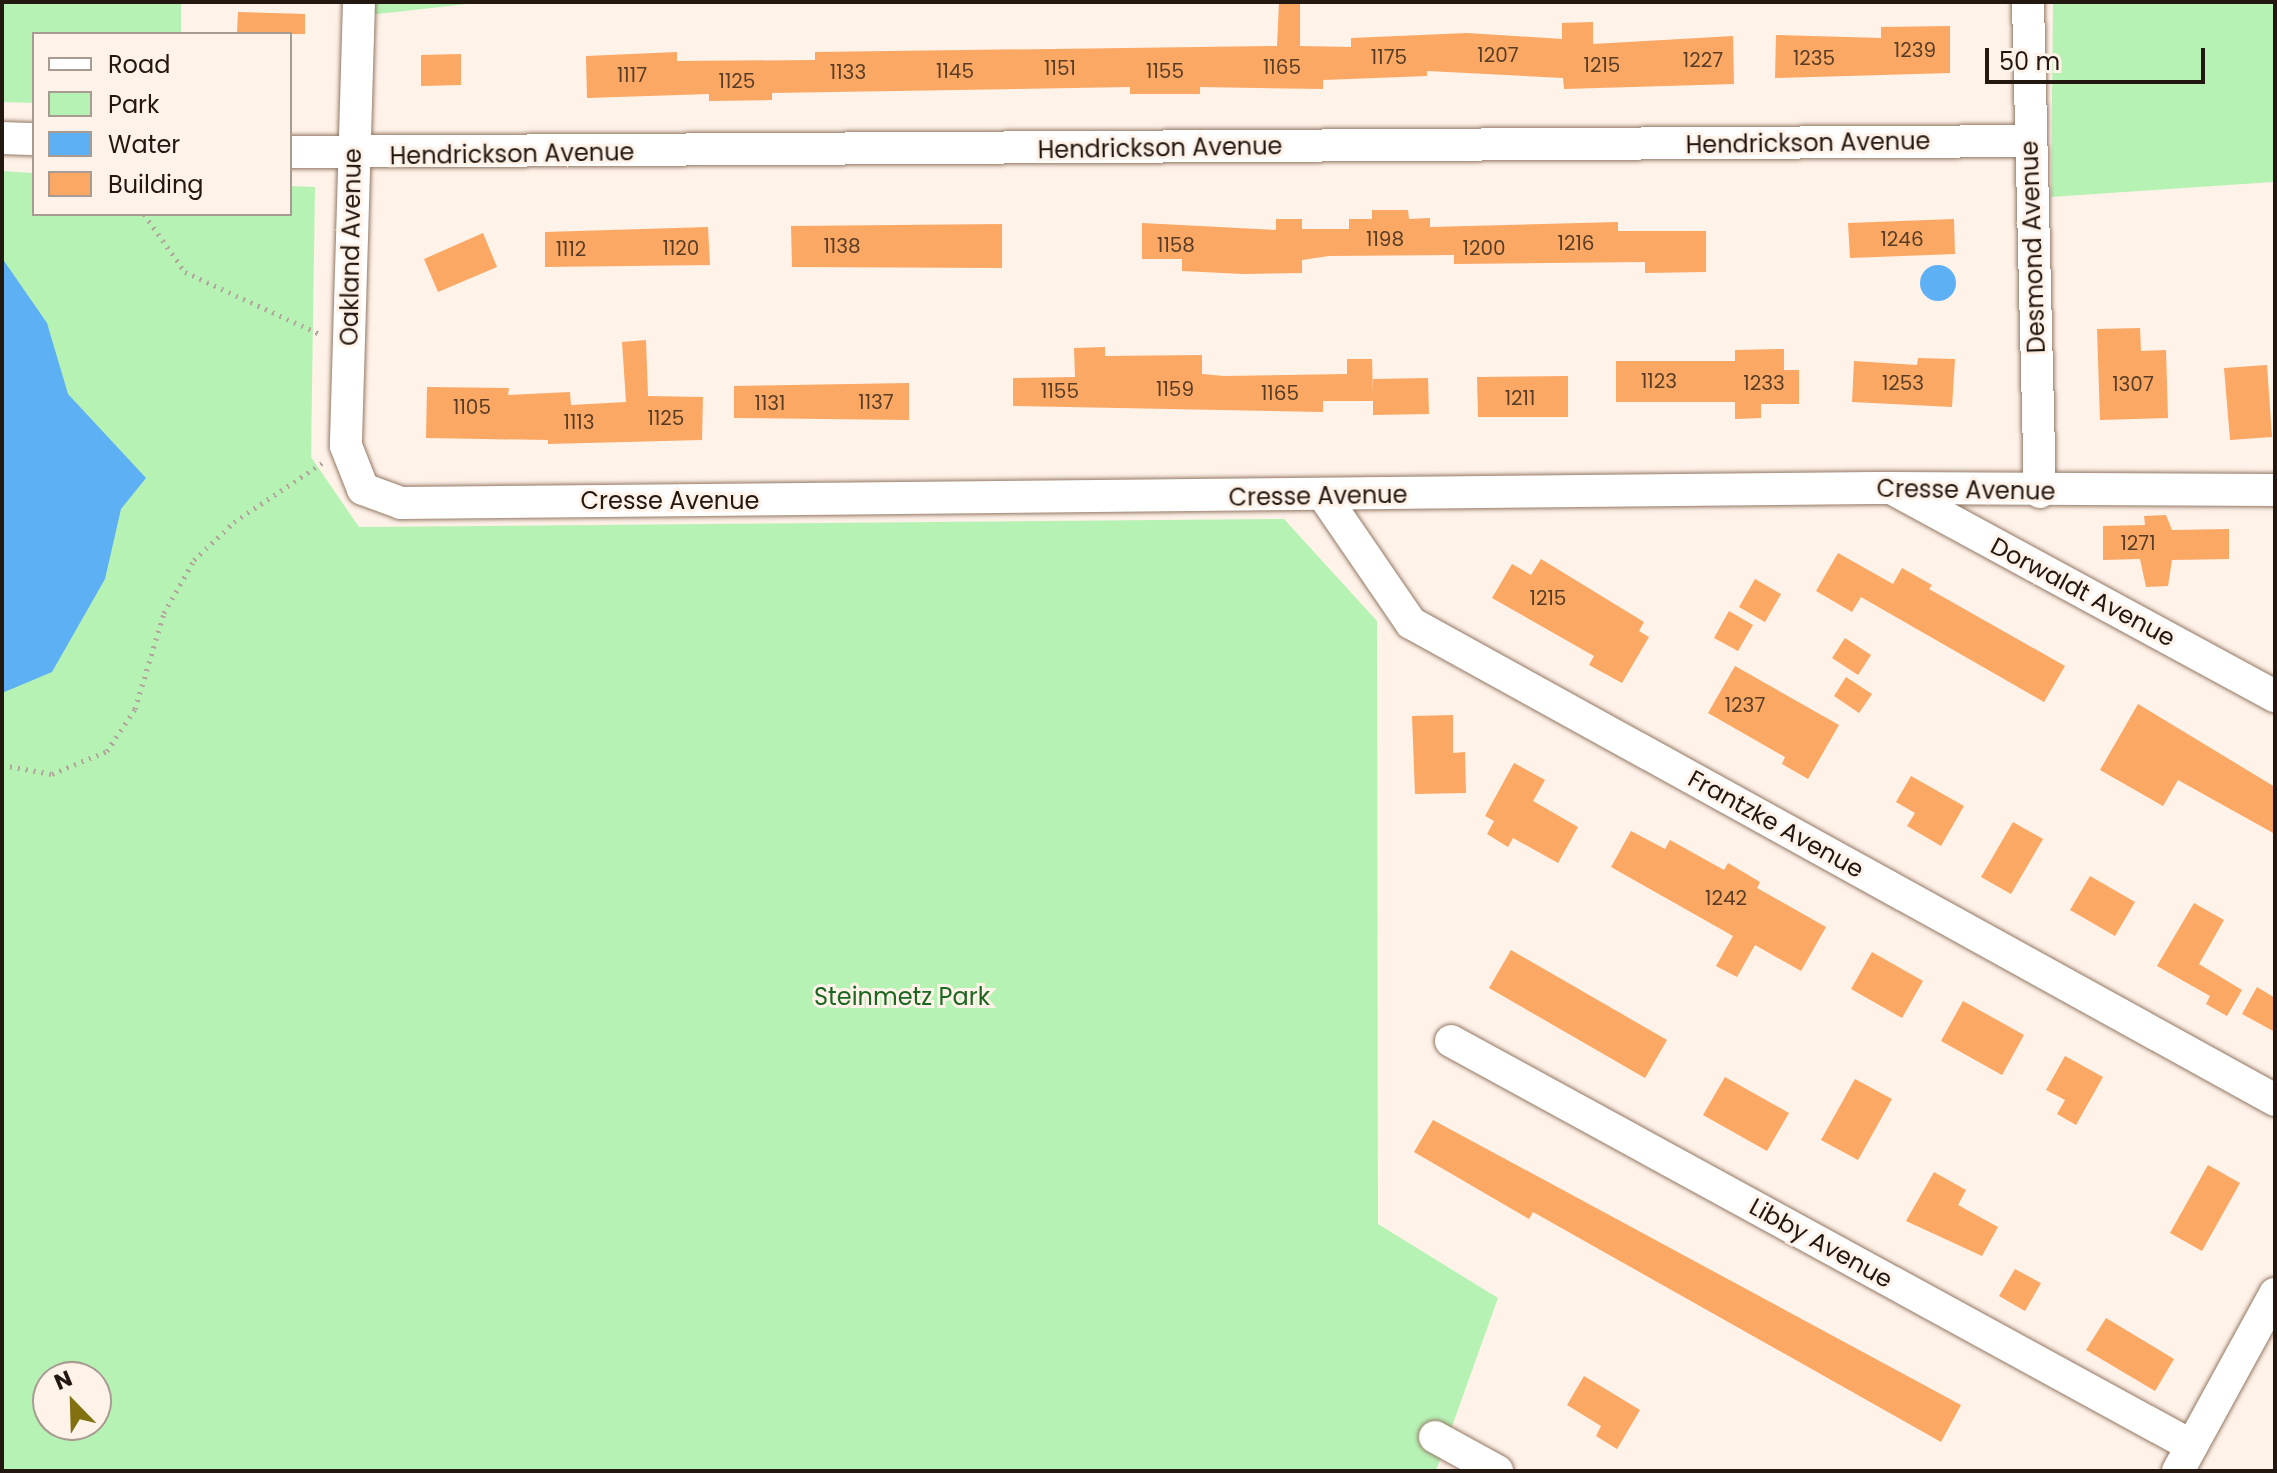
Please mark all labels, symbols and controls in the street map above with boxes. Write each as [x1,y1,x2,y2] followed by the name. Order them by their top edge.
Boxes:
[32,32,292,216] legend
[1989,32,2209,82] scale bar
[1894,38,1936,62] house number: 1239
[1477,43,1519,67] house number: 1207
[1371,45,1407,69] house number: 1175
[1999,45,2060,78] text: 50 m
[1793,46,1835,70] house number: 1235
[108,48,170,81] text: Road
[1683,48,1723,72] house number: 1227
[1584,53,1620,77] house number: 1215
[1263,55,1301,79] house number: 1165
[1044,56,1076,80] house number: 1151
[936,59,974,83] house number: 1145
[1146,59,1184,83] house number: 1155
[830,60,866,84] house number: 1133
[617,63,647,87] house number: 1117
[719,69,755,93] house number: 1125
[108,88,159,121] text: Park
[1685,126,1931,160] street label: Hendrickson Avenue
[108,128,180,161] text: Water
[1037,131,1283,165] street label: Hendrickson Avenue
[389,137,635,171] street label: Hendrickson Avenue
[2015,140,2051,354] street label: Desmond Avenue
[335,148,367,346] street label: Oakland Avenue
[108,168,204,201] text: Building
[1366,227,1404,251] house number: 1198
[1880,227,1924,251] house number: 1246
[1558,231,1594,255] house number: 1216
[1157,233,1195,257] house number: 1158
[823,234,861,258] house number: 1138
[663,236,699,260] house number: 1120
[1462,236,1506,260] house number: 1200
[556,237,586,261] house number: 1112
[1641,369,1677,393] house number: 1123
[1743,371,1785,395] house number: 1233
[1882,371,1924,395] house number: 1253
[2112,372,2154,396] house number: 1307
[1156,377,1194,401] house number: 1159
[1041,379,1079,403] house number: 1155
[1261,381,1299,405] house number: 1165
[1505,386,1535,410] house number: 1211
[858,390,894,414] house number: 1137
[755,391,785,415] house number: 1131
[453,395,491,419] house number: 1105
[648,406,684,430] house number: 1125
[564,410,594,434] house number: 1113
[1876,474,2056,506] street label: Cresse Avenue
[1228,480,1408,512] street label: Cresse Avenue
[581,487,759,515] street label: Cresse Avenue
[1986,531,2180,653] street label: Dorwaldt Avenue
[2120,531,2156,555] house number: 1271
[1530,586,1566,610] house number: 1215
[1725,693,1765,717] house number: 1237
[1683,764,1869,884] street label: Frantzke Avenue
[1705,886,1747,910] house number: 1242
[814,983,990,1011] park label: Steinmetz Park
[1745,1192,1897,1294] street label: Libby Avenue
[32,1361,112,1441] north arrow
[50,1363,77,1398] text: N

